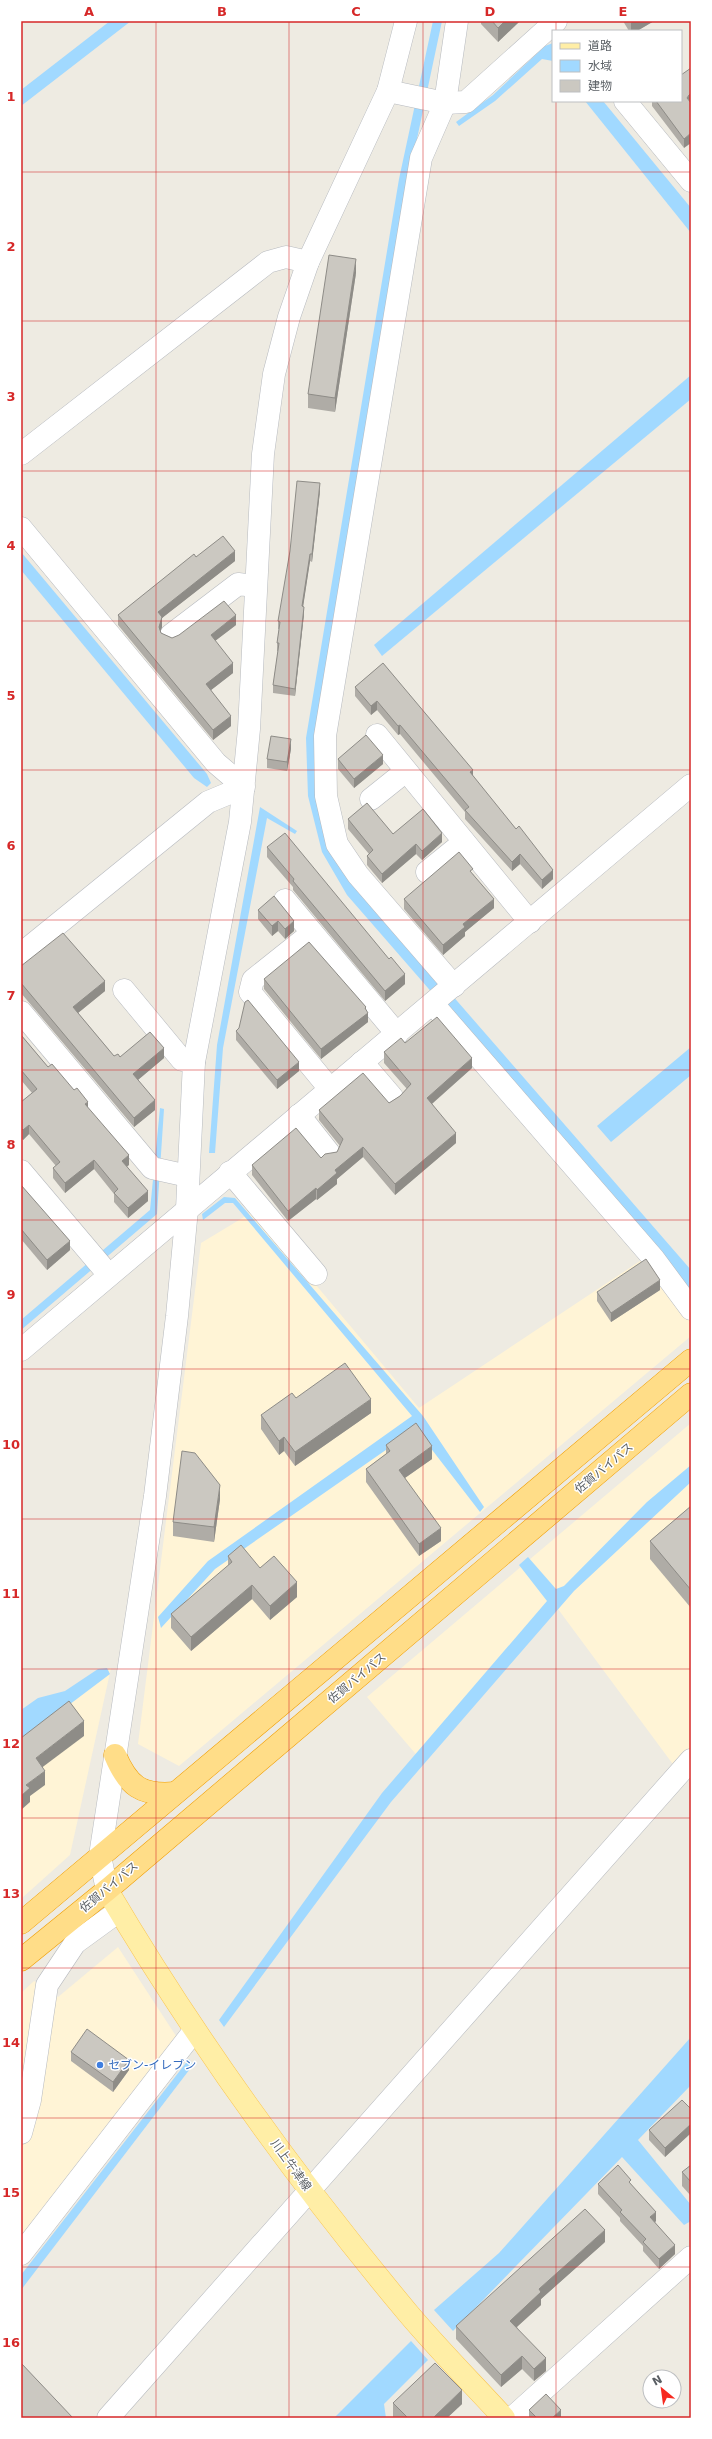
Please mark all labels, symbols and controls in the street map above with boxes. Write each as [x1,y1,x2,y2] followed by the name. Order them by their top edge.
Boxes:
[84,4,94,19] text: A
[217,4,227,19] text: B
[351,4,361,19] text: C
[485,4,496,19] text: D
[619,4,627,19] text: E
[552,30,682,102] legend
[588,39,612,53] text: 道路
[588,59,612,73] text: 水域
[588,79,612,93] text: 建物
[6,89,16,104] text: 1
[6,239,16,254] text: 2
[6,389,16,404] text: 3
[6,538,16,553] text: 4
[6,688,16,703] text: 5
[6,838,16,853] text: 6
[6,988,16,1003] text: 7
[6,1137,16,1152] text: 8
[6,1287,16,1302] text: 9
[2,1437,20,1452] text: 10
[572,1440,636,1496] street label: 佐賀バイパス
[2,1586,20,1601] text: 11
[325,1650,389,1706] street label: 佐賀バイパス
[2,1736,20,1751] text: 12
[77,1859,141,1915] street label: 佐賀バイパス
[2,1886,20,1901] text: 13
[2,2035,20,2050] text: 14
[108,2058,196,2072] place label: セブン-イレブン
[95,2060,105,2070] marker: セブン-イレブン
[268,2137,314,2193] street label: 川上牛津線
[2,2185,20,2200] text: 15
[2,2335,20,2350] text: 16
[642,2369,682,2409] north arrow
[650,2373,665,2389] text: N

